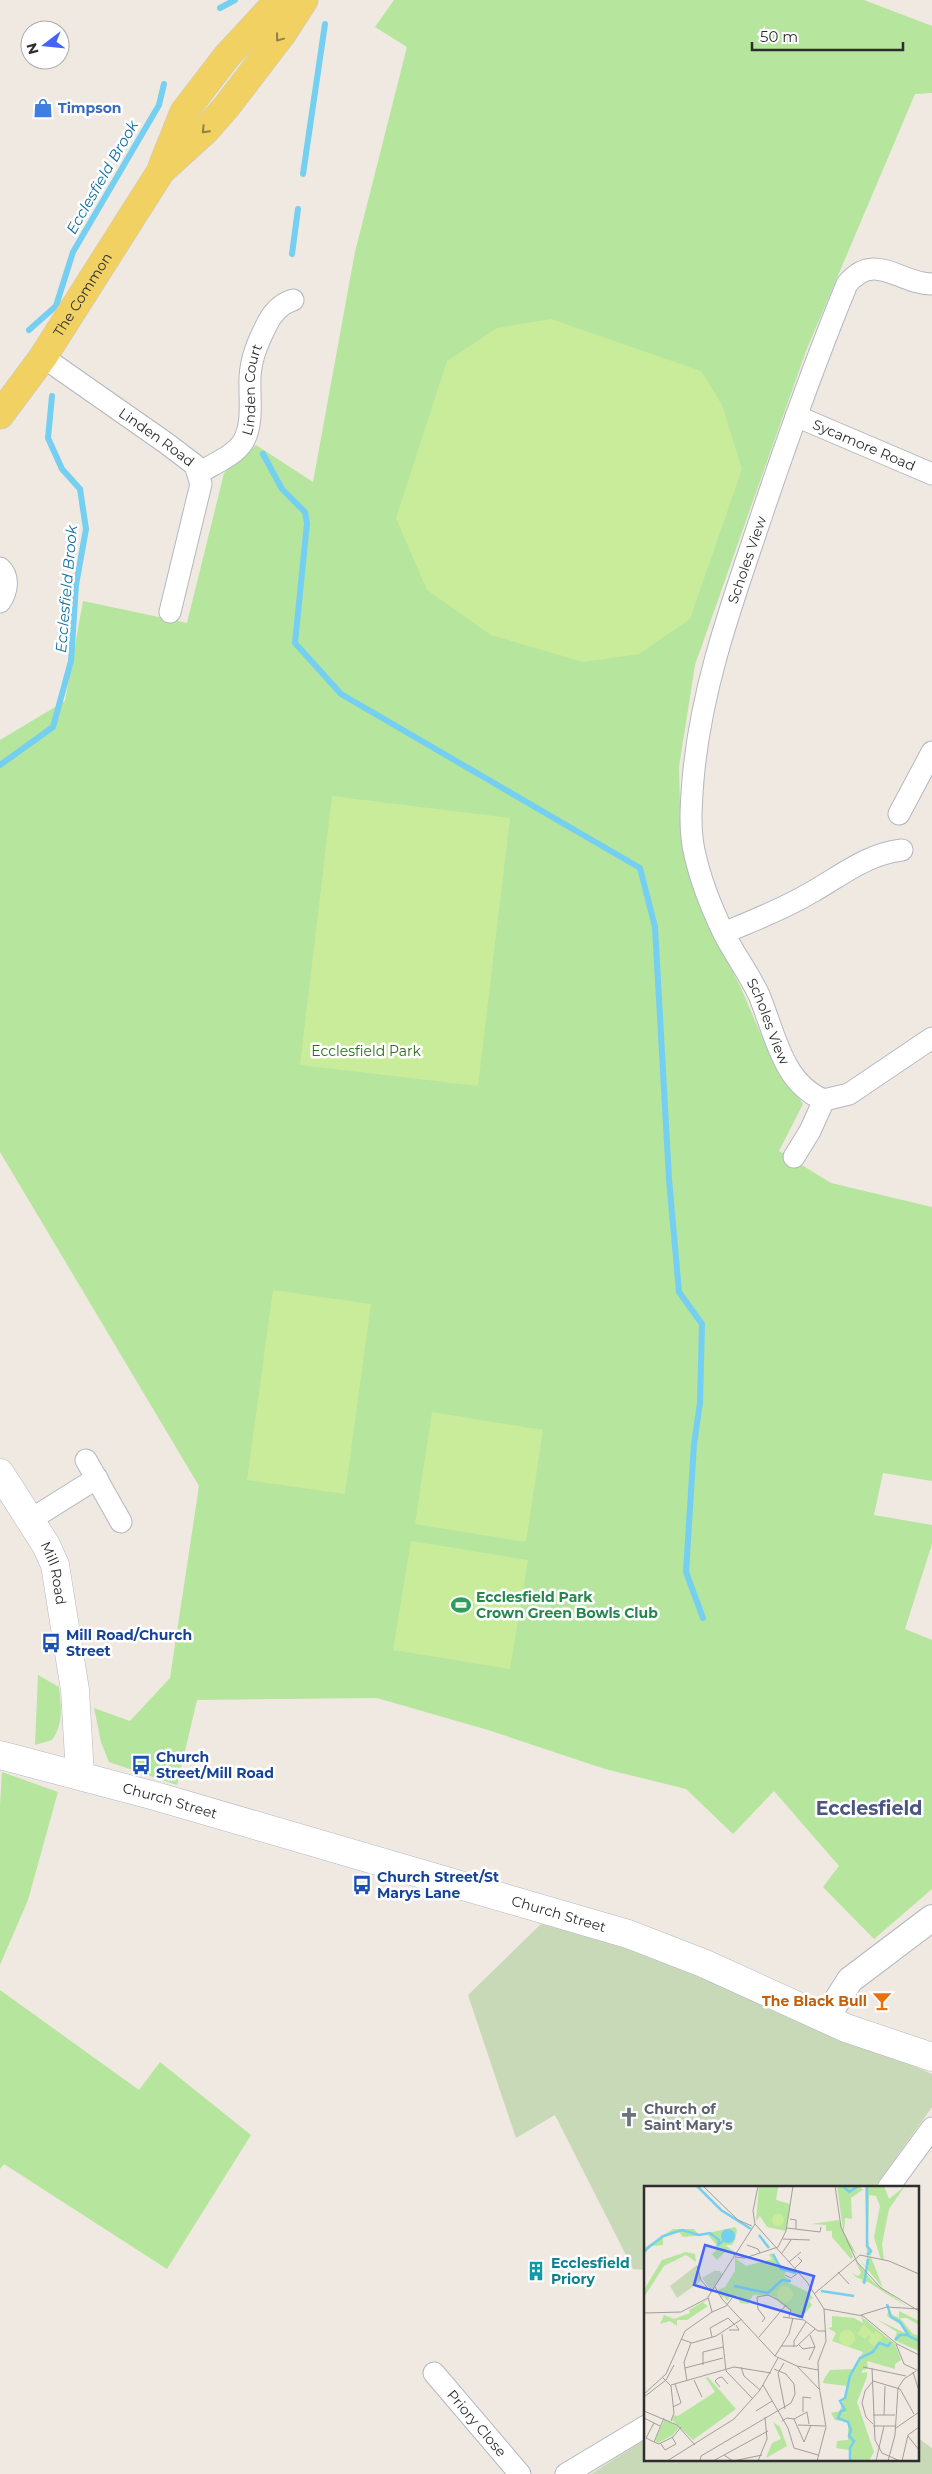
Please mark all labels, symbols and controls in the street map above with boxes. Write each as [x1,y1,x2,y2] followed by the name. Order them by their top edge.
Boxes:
[20,20,70,70] north arrow
[752,20,903,52] scale bar
[760,27,798,46] text: 50 m
[276,32,285,42] one-way arrow
[22,41,43,57] text: N
[32,97,54,119] shop icon: Timpson
[58,99,122,117] place label: Timpson
[62,116,143,237] water label: Ecclesfield Brook
[202,124,211,133] one-way arrow
[49,249,116,340] street label: The Common
[238,341,266,437] street label: Linden Court
[115,404,198,470] street label: Linden Road
[810,415,918,475] street label: Sycamore Road
[724,513,771,606] street label: Scholes View
[51,523,81,654] water label: Ecclesfield Brook
[743,975,794,1068] street label: Scholes View
[311,1042,421,1060] park label: Ecclesfield Park
[37,1539,70,1606] street label: Mill Road
[476,1588,658,1622] place label: Ecclesfield Park Crown Green Bowls Club
[450,1594,472,1616] sports icon: Ecclesfield Park Crown Green Bowls Club
[66,1626,192,1660] place label: Mill Road/Church Street
[40,1632,62,1654] bus stop icon: Mill Road/Church Street
[156,1748,274,1782] place label: Church Street/Mill Road
[130,1754,152,1776] bus stop icon: Church Street/Mill Road
[121,1779,220,1823] street label: Church Street
[816,1797,922,1820] district label: Ecclesfield
[377,1868,499,1902] place label: Church Street/St Marys Lane
[351,1874,373,1896] bus stop icon: Church Street/St Marys Lane
[509,1892,608,1936] street label: Church Street
[871,1990,893,2012] bar icon: The Black Bull
[762,1992,867,2010] place label: The Black Bull
[644,2100,733,2134] place label: Church of Saint Mary's
[618,2106,640,2128] church icon: Church of Saint Mary's
[644,2186,920,2462] inset map
[551,2254,630,2288] place label: Ecclesfield Priory
[525,2260,547,2282] building icon: Ecclesfield Priory
[443,2386,510,2460] street label: Priory Close

